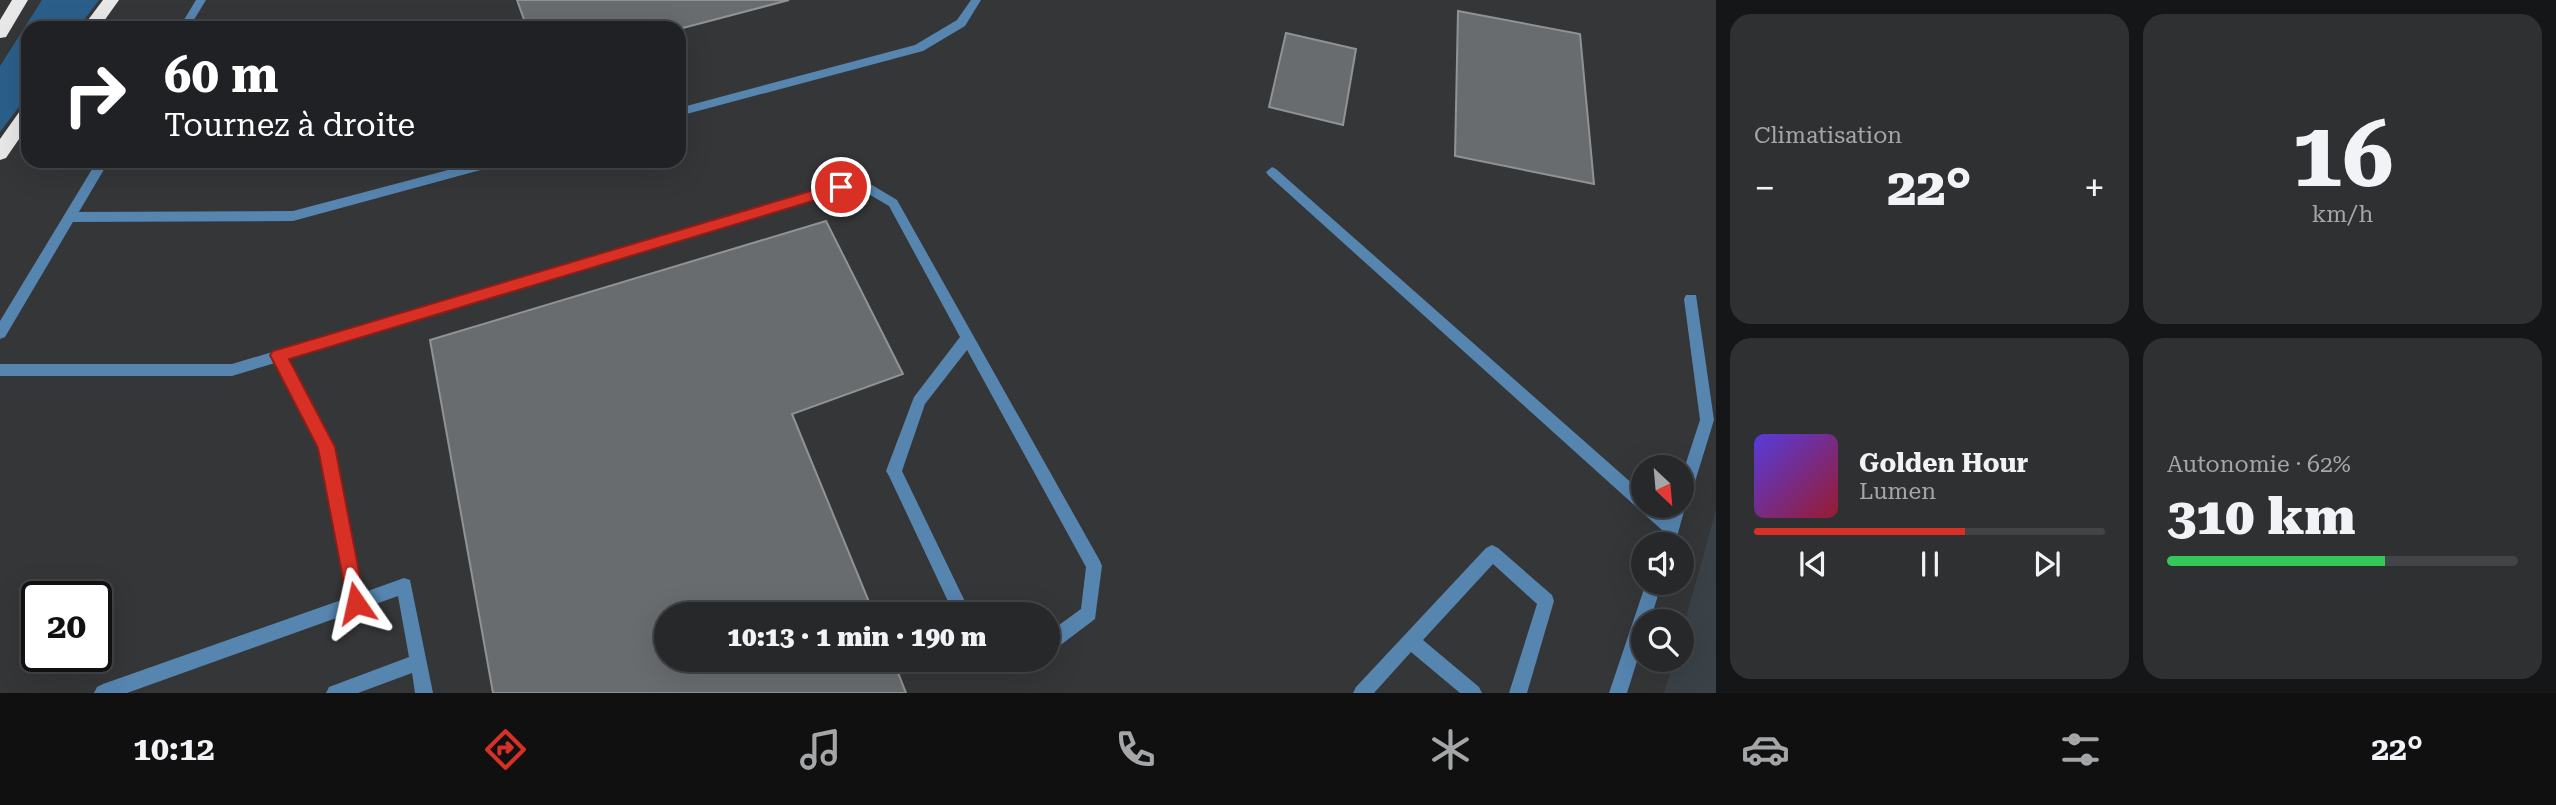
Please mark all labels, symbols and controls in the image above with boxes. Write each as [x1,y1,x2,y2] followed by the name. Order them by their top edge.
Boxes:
[164,47,279,104] text: 60 m
[49,49,140,140] icon: right
[2292,102,2393,208] text: 16
[164,106,415,144] text: Tournez à droite
[1754,122,1902,149] text: Climatisation
[811,157,871,217] pin
[1887,157,1972,218] text: 22°
[1754,166,1775,210] text: −
[2084,166,2105,210] text: +
[822,168,860,206] icon: arrive
[2312,201,2373,228] text: km/h
[1859,448,2028,478] text: Golden Hour
[2167,451,2351,478] text: Autonomie · 62%
[1631,455,1694,518] north arrow
[1631,455,1694,672] map controls
[1859,478,1936,505] text: Lumen
[2167,486,2355,547] text: 310 km
[1631,532,1694,595] button: sound
[1794,545,1832,583] icon: previous
[1911,545,1949,583] icon: pause
[2028,545,2066,583] icon: next
[319,566,393,640] position arrow
[21,581,112,672] speed limit sign: 20
[1631,609,1694,672] button: search
[727,622,987,652] text: 10:13 · 1 min · 190 m
[481,725,530,774] icon: directions
[796,725,845,774] icon: music
[1111,725,1160,774] icon: phone
[1426,725,1475,774] icon: climate
[1741,725,1790,774] icon: car
[2056,725,2105,774] icon: filters
[133,730,215,768] text: 10:12
[2371,730,2423,768] text: 22°

